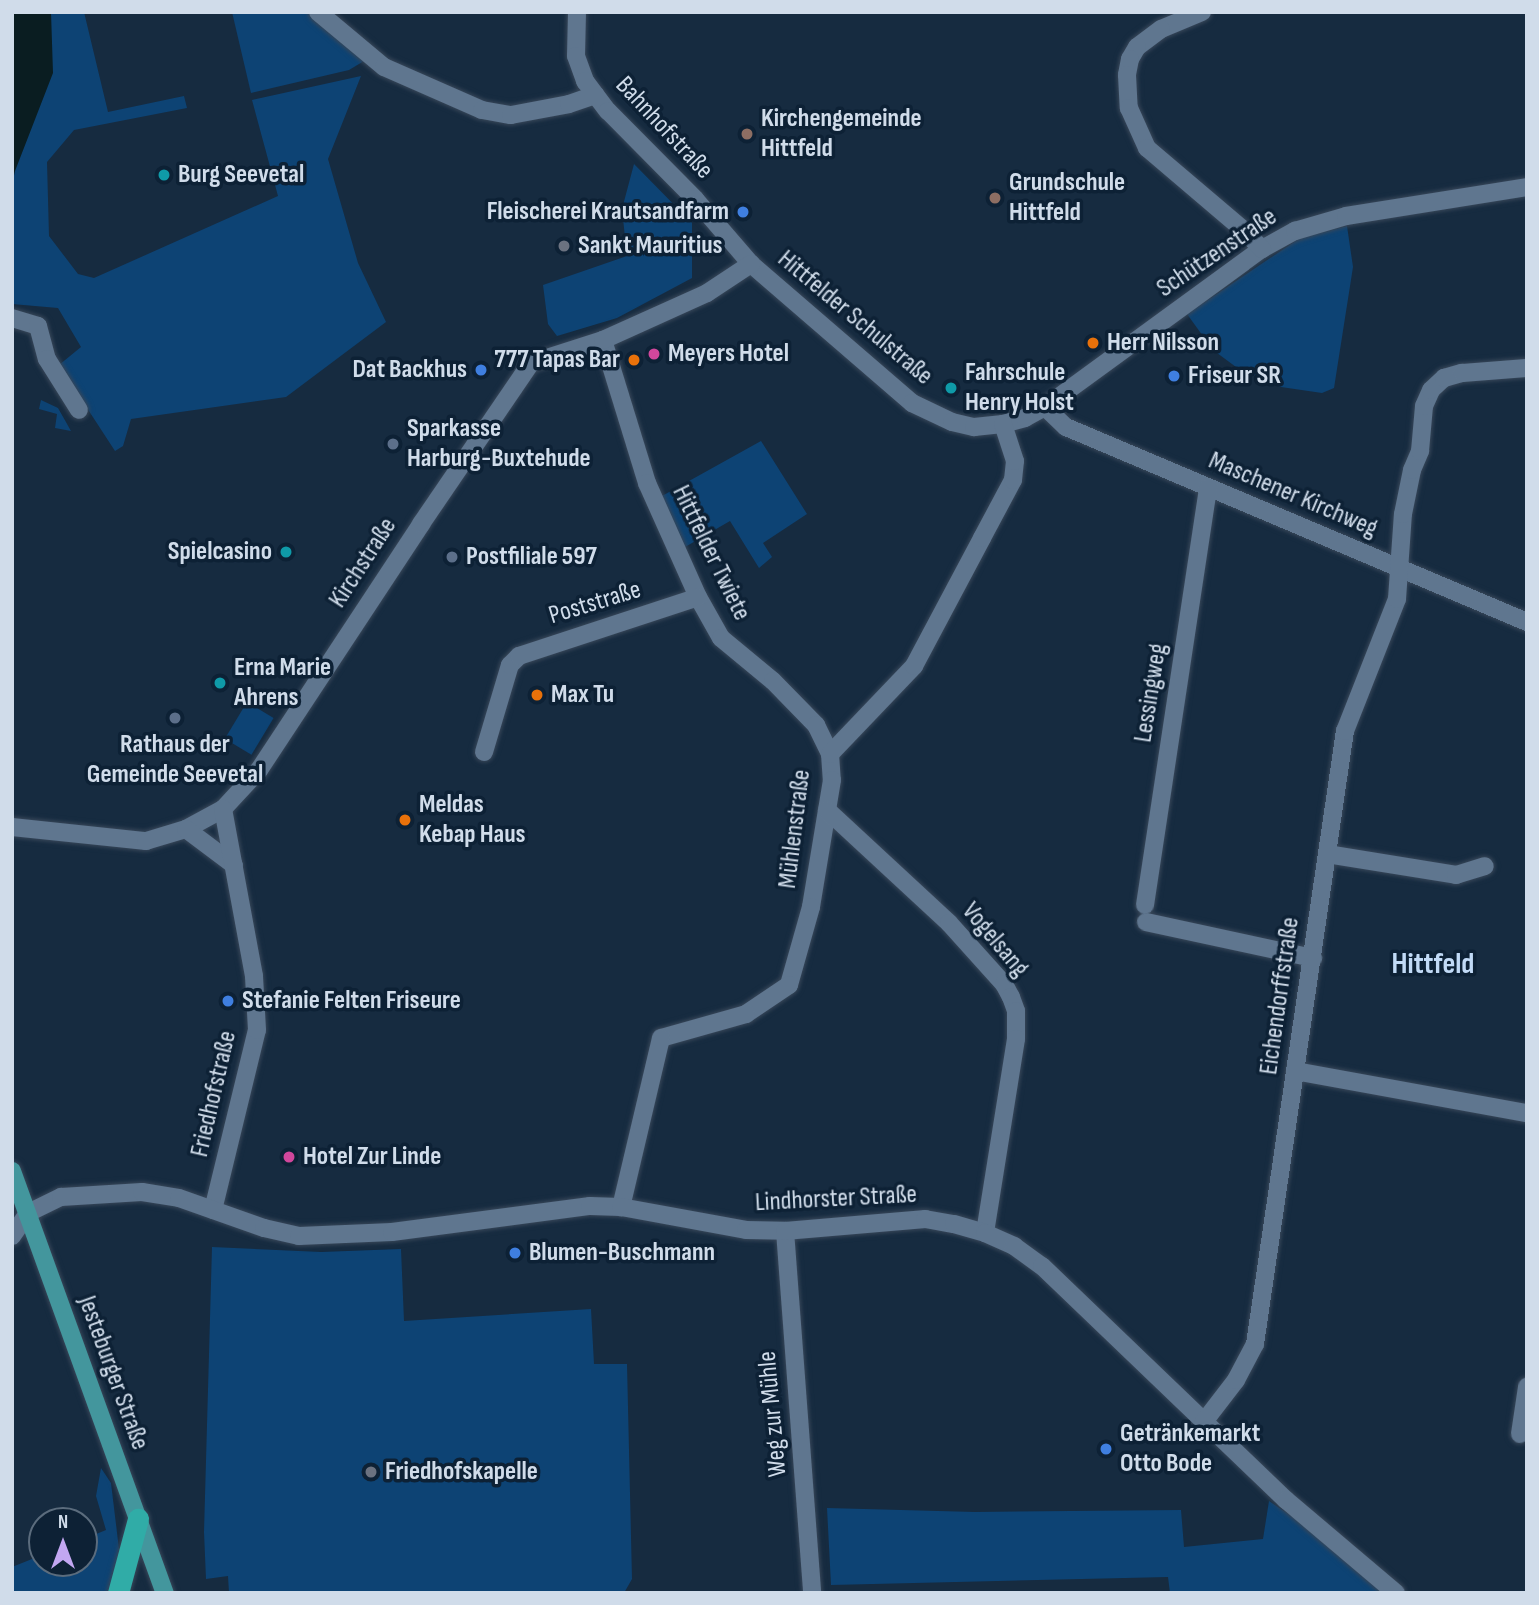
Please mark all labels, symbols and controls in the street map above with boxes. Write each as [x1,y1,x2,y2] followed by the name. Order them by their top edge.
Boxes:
[609,70,719,186] street label: Bahnhofstraße
[761,103,922,164] place label: Kirchengemeinde Hittfeld
[739,126,755,142] marker: Kirchengemeinde Hittfeld
[178,159,304,191] place label: Burg Seevetal
[156,167,172,183] marker: Burg Seevetal
[1009,167,1125,228] place label: Grundschule Hittfeld
[987,190,1003,206] marker: Grundschule Hittfeld
[487,196,729,228] place label: Fleischerei Krautsandfarm
[1151,202,1283,304] street label: Schützenstraße
[735,204,751,220] marker: Fleischerei Krautsandfarm
[578,230,723,262] place label: Sankt Mauritius
[556,238,572,254] marker: Sankt Mauritius
[771,244,939,392] street label: Hittfelder Schulstraße
[1107,327,1219,359] place label: Herr Nilsson
[1085,335,1101,351] marker: Herr Nilsson
[668,338,789,370] place label: Meyers Hotel
[494,344,620,376] place label: 777 Tapas Bar
[646,346,662,362] marker: Meyers Hotel
[626,352,642,368] marker: 777 Tapas Bar
[352,354,467,386] place label: Dat Backhus
[965,357,1074,418] place label: Fahrschule Henry Holst
[1188,360,1281,392] place label: Friseur SR
[473,362,489,378] marker: Dat Backhus
[1166,368,1182,384] marker: Friseur SR
[943,380,959,396] marker: Fahrschule Henry Holst
[407,413,591,474] place label: Sparkasse Harburg-Buxtehude
[385,436,401,452] marker: Sparkasse Harburg-Buxtehude
[1204,445,1382,545] street label: Maschener Kirchweg
[665,480,757,626] street label: Hittfelder Twiete
[322,512,404,614] street label: Kirchstraße
[168,536,272,568] place label: Spielcasino
[466,541,597,573] place label: Postfiliale 597
[278,544,294,560] marker: Spielcasino
[444,549,460,565] marker: Postfiliale 597
[545,574,645,632] street label: Poststraße
[1128,641,1174,745] street label: Lessingweg
[234,652,331,714] place label: Erna Marie Ahrens
[212,675,228,691] marker: Erna Marie Ahrens
[551,679,614,711] place label: Max Tu
[529,687,545,703] marker: Max Tu
[167,710,183,726] marker: Rathaus der Gemeinde Seevetal
[87,729,263,790] place label: Rathaus der Gemeinde Seevetal
[772,768,818,890] street label: Mühlenstraße
[419,789,525,850] place label: Meldas Kebap Haus
[397,812,413,828] marker: Meldas Kebap Haus
[955,896,1035,984] street label: Vogelsang
[1254,915,1306,1077] street label: Eichendorffstraße
[1392,946,1474,982] district label: Hittfeld
[242,985,461,1017] place label: Stefanie Felten Friseure
[220,993,236,1009] marker: Stefanie Felten Friseure
[184,1028,244,1160] street label: Friedhofstraße
[303,1141,441,1173] place label: Hotel Zur Linde
[281,1149,297,1165] marker: Hotel Zur Linde
[754,1179,918,1219] street label: Lindhorster Straße
[529,1237,715,1269] place label: Blumen-Buschmann
[507,1245,523,1261] marker: Blumen-Buschmann
[71,1292,155,1454] street label: Jesteburger Straße
[752,1350,794,1478] street label: Weg zur Mühle
[1120,1418,1260,1480] place label: Getränkemarkt Otto Bode
[1098,1441,1114,1457] marker: Getränkemarkt Otto Bode
[385,1456,538,1488] place label: Friedhofskapelle
[363,1464,379,1480] marker: Friedhofskapelle
[28,1507,98,1577] north arrow
[58,1511,68,1534] text: N

